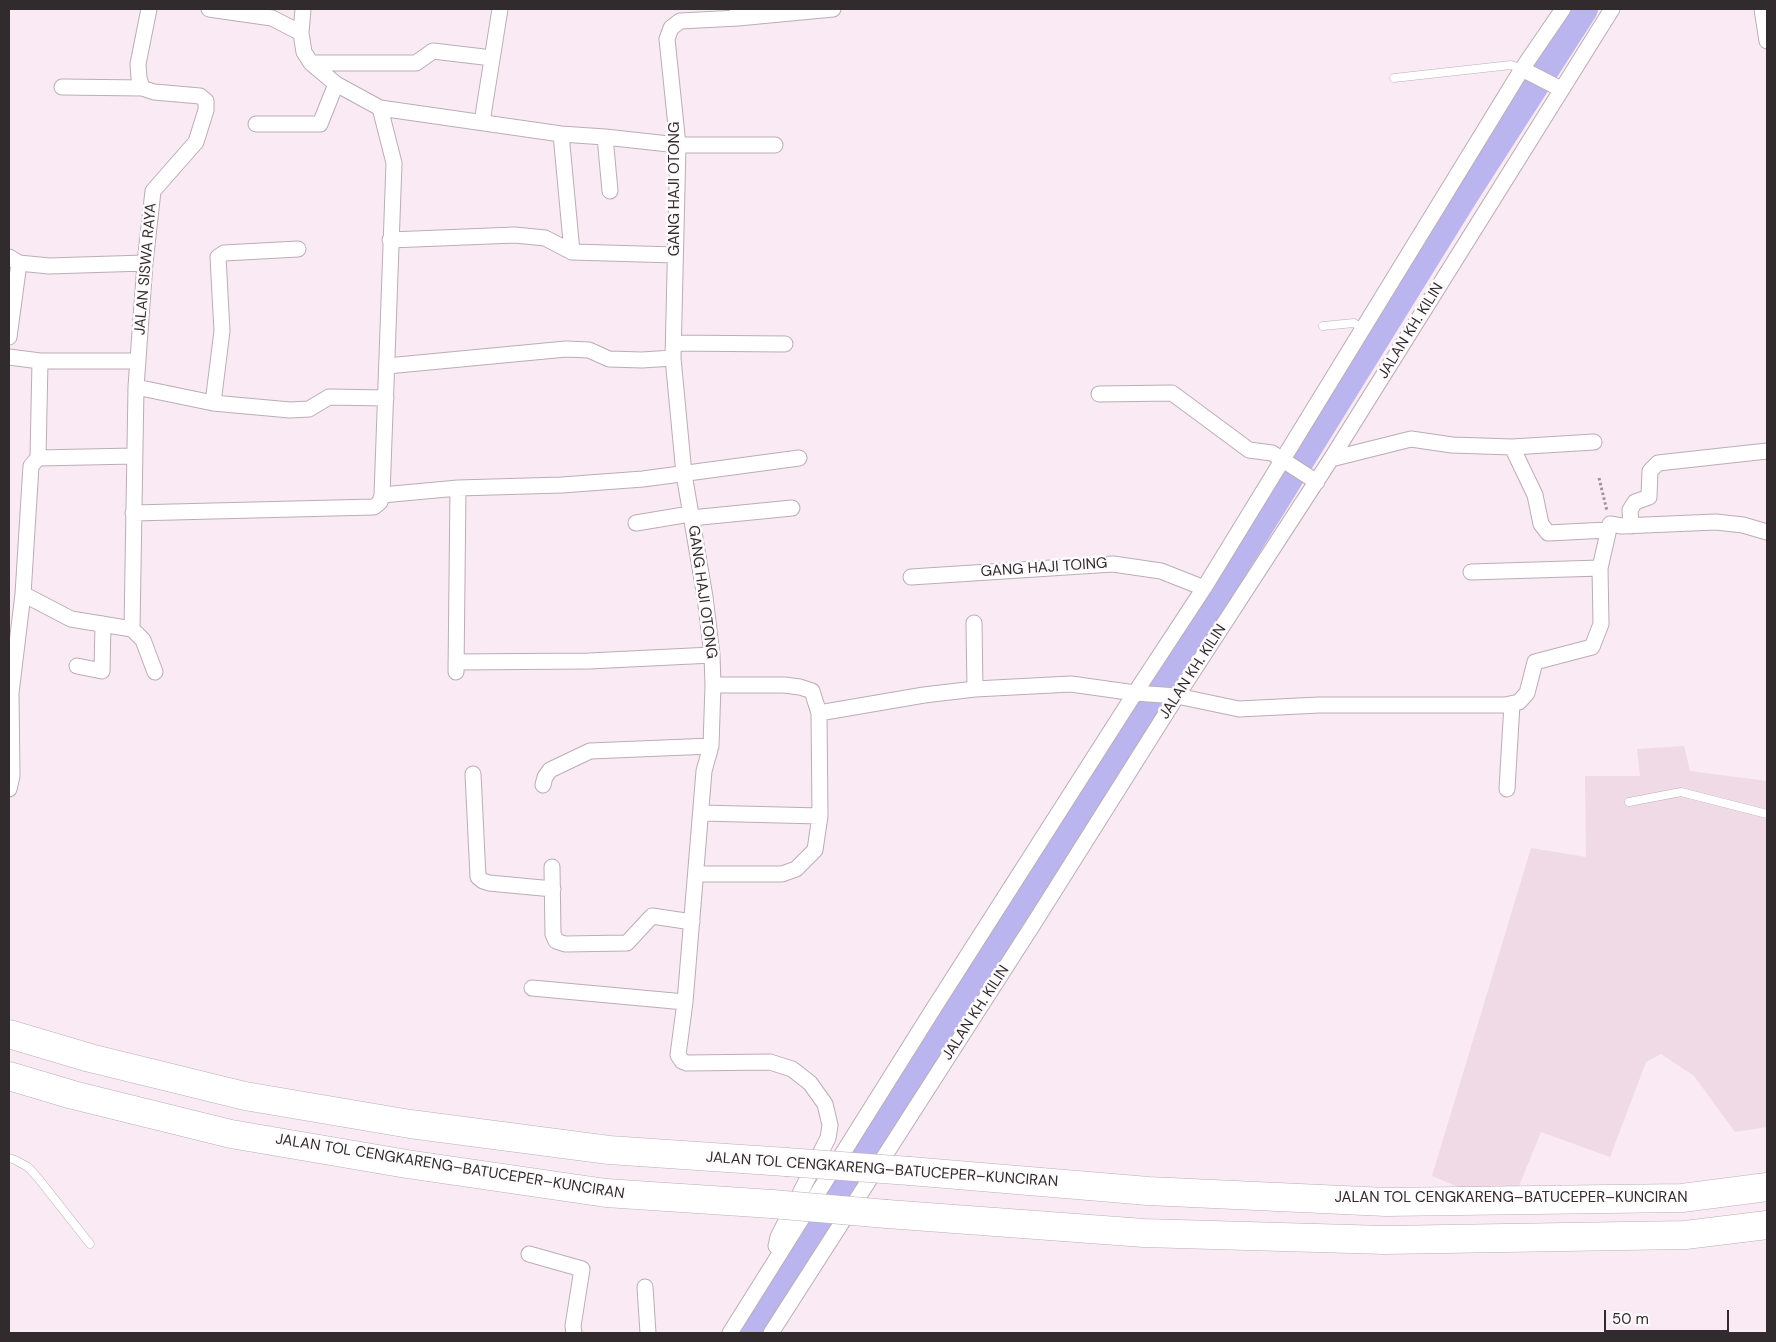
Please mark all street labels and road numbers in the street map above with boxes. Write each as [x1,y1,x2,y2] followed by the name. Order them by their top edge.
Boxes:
[666,122,684,256] street label: GANG HAJI OTONG
[131,202,161,336] street label: JALAN SISWA RAYA
[1374,280,1448,382] street label: JALAN KH. KILIN
[684,524,720,660] street label: GANG HAJI OTONG
[980,555,1108,581] street label: GANG HAJI TOING
[1156,621,1230,723] street label: JALAN KH. KILIN
[939,962,1013,1064] street label: JALAN KH. KILIN
[274,1130,626,1204] street label: JALAN TOL CENGKARENG–BATUCEPER–KUNCIRAN
[705,1149,1059,1191] street label: JALAN TOL CENGKARENG–BATUCEPER–KUNCIRAN
[1334,1189,1688,1207] street label: JALAN TOL CENGKARENG–BATUCEPER–KUNCIRAN

